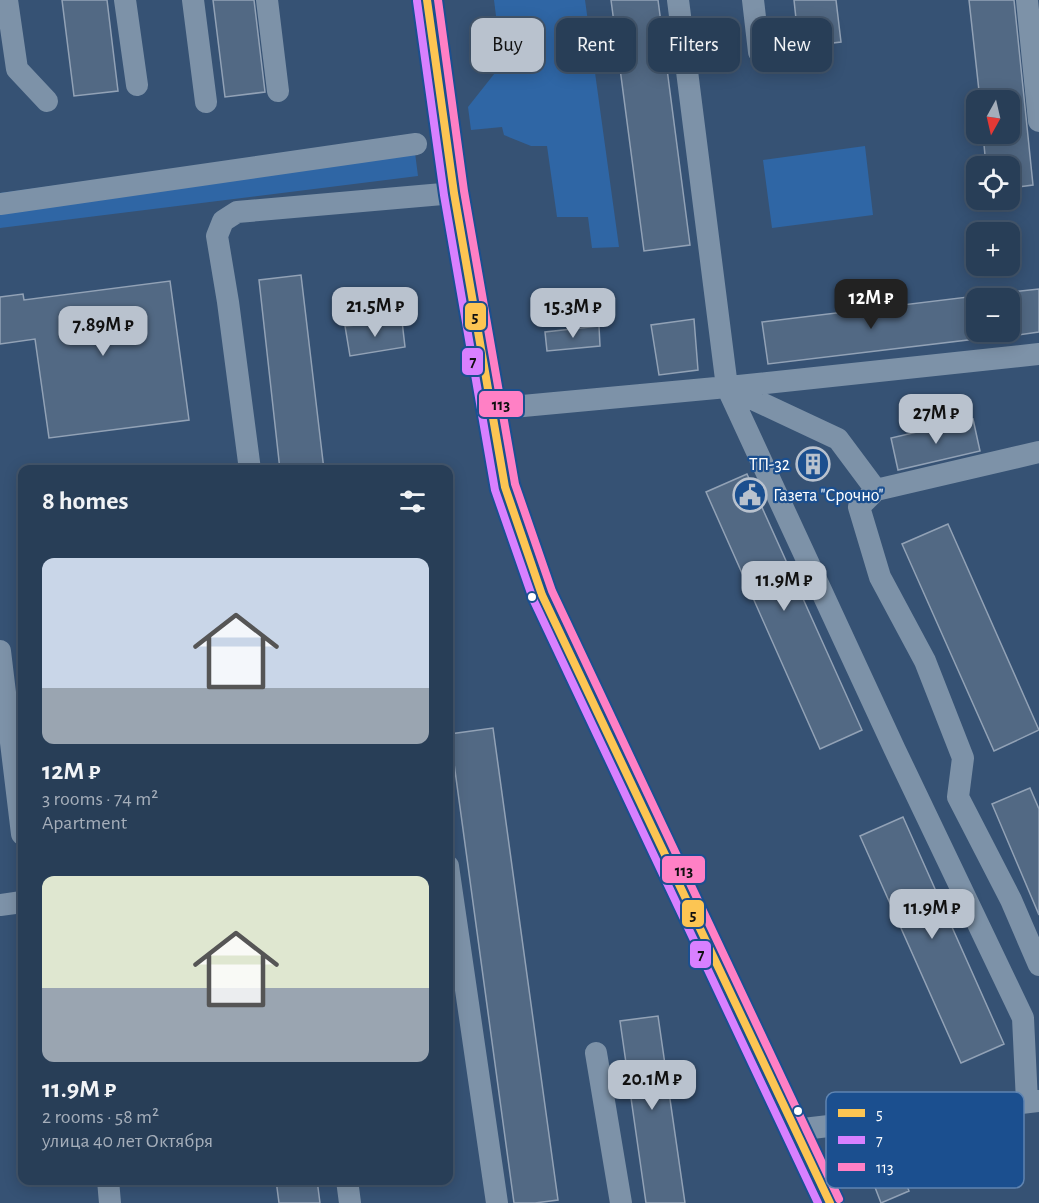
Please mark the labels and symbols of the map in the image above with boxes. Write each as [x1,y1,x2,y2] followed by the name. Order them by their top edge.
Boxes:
[966,90,1020,144] north arrow
[829,279,913,330] pin: 12M ₽
[320,287,430,338] pin: 21.5M ₽
[518,288,628,339] pin: 15.3M ₽
[464,302,487,331] line badge: 5
[48,306,158,357] pin: 7.89M ₽
[472,309,479,325] text: 5
[461,347,484,376] line badge: 7
[470,354,477,370] text: 7
[478,390,524,418] line badge: 113
[894,394,978,445] pin: 27M ₽
[492,397,510,413] text: 113
[795,446,831,482] building icon: ТП-32
[749,456,790,474] place label: ТП-32
[732,477,768,513] public building icon: Газета "Срочно"
[773,487,884,505] place label: Газета "Срочно"
[729,561,839,612] pin: 11.9M ₽
[526,591,538,603] unlabelled marker
[661,855,706,884] line badge: 113
[675,863,693,879] text: 113
[877,889,987,940] pin: 11.9M ₽
[681,899,705,928] line badge: 5
[690,907,697,923] text: 5
[689,940,712,969] line badge: 7
[698,947,705,963] text: 7
[597,1060,707,1111] pin: 20.1M ₽
[826,1092,1024,1188] legend
[792,1105,804,1117] unlabelled marker
[876,1106,883,1122] text: 5
[876,1133,883,1149] text: 7
[876,1160,894,1176] text: 113

